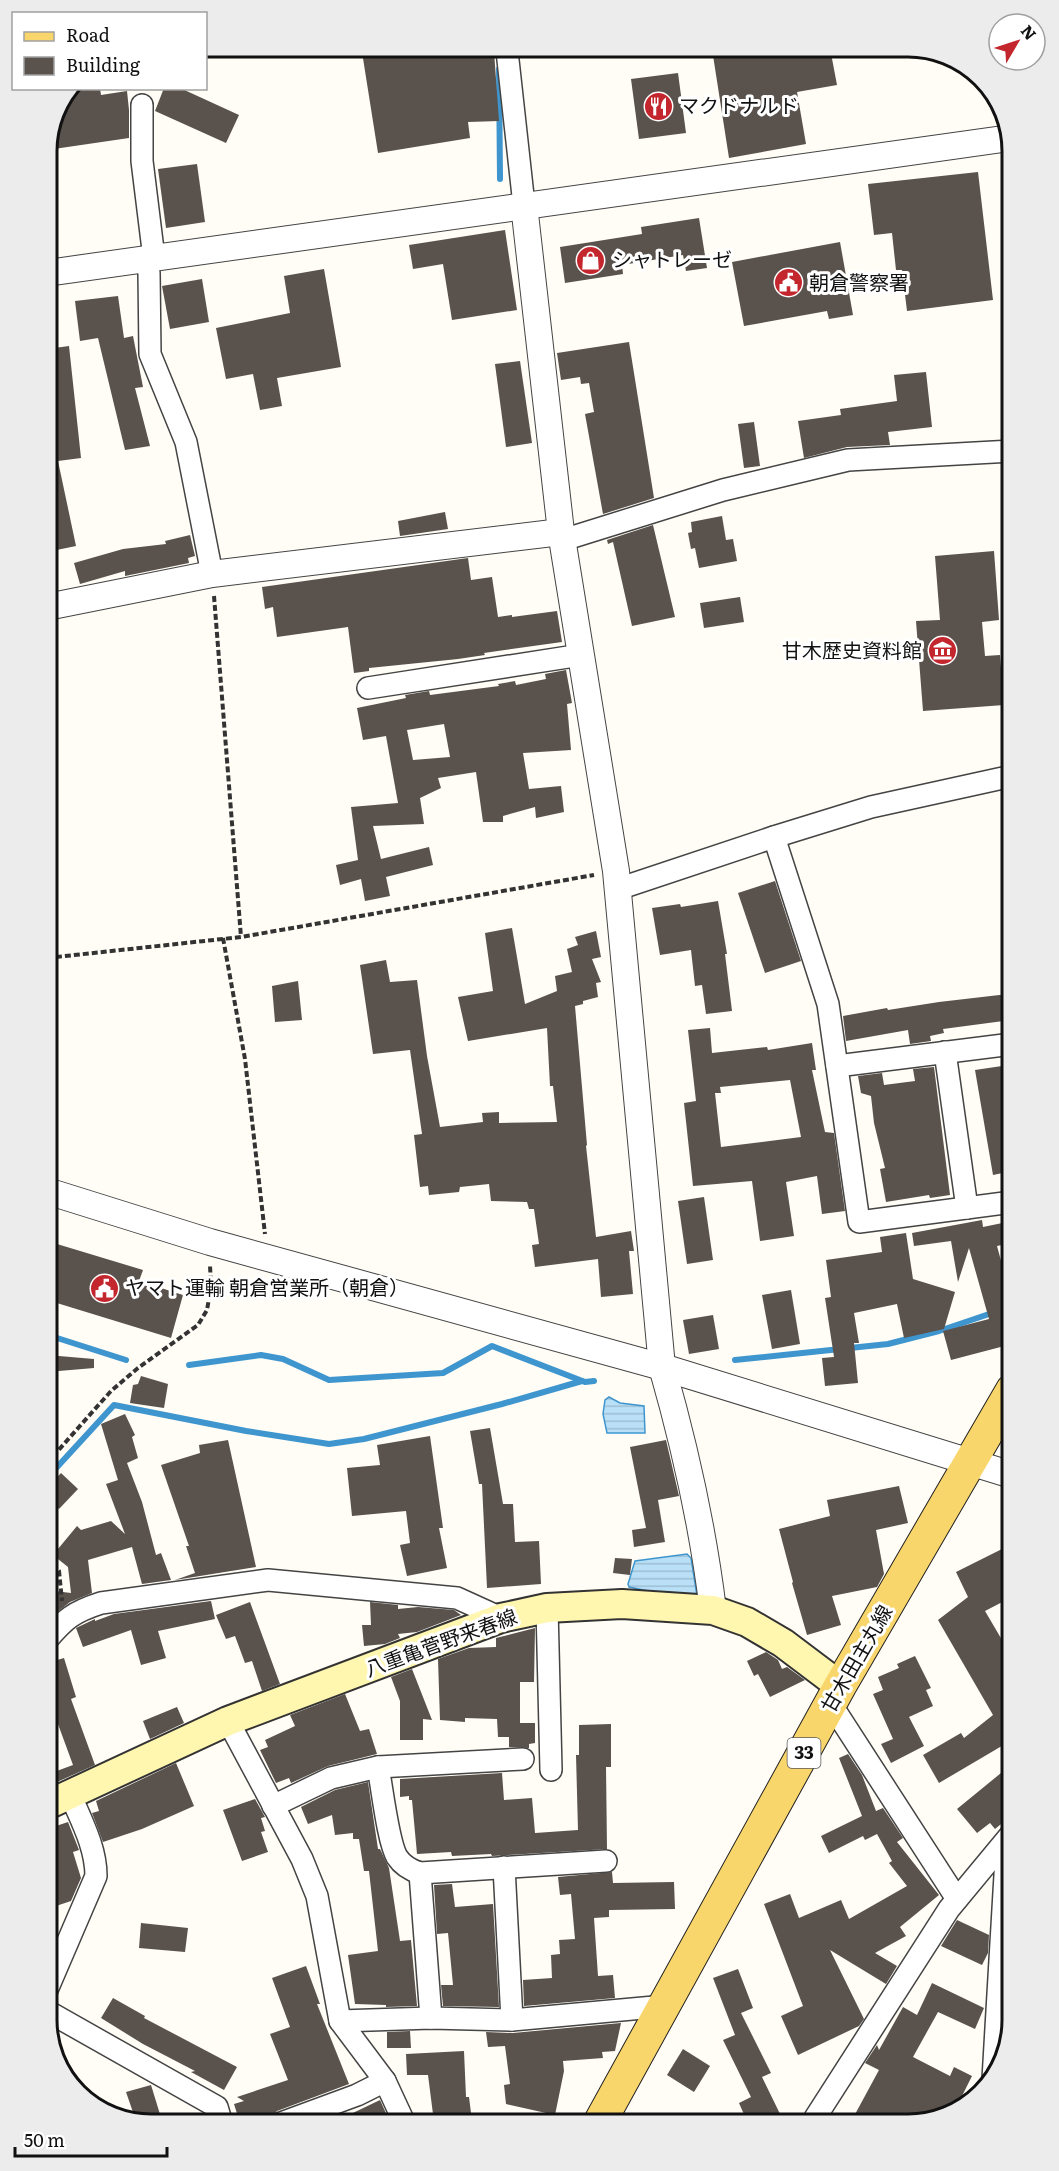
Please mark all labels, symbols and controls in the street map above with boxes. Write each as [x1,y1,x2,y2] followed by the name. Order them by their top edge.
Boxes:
[12,12,207,90] legend
[987,12,1047,72] north arrow
[1016,19,1043,45] text: N
[66,21,110,48] text: Road
[66,51,141,78] text: Building
[679,89,799,119] place label: マクドナルド
[642,90,674,122] restaurant icon: マクドナルド
[612,243,732,273] place label: シャトレーゼ
[575,244,607,276] shop icon: シャトレーゼ
[809,266,909,296] place label: 朝倉警察署
[772,267,804,299] public building icon: 朝倉警察署
[782,634,922,664] place label: 甘木歴史資料館
[927,635,959,667] museum icon: 甘木歴史資料館
[125,1271,409,1301] place label: ヤマト運輸 朝倉営業所（朝倉）
[88,1272,120,1304] public building icon: ヤマト運輸 朝倉営業所（朝倉）
[812,1599,898,1717] street label: 甘木田主丸線
[360,1600,521,1683] street label: 八重亀菅野来春線
[788,1738,820,1768] road number: 33
[15,2120,166,2158] scale bar
[24,2126,65,2153] text: 50 m

